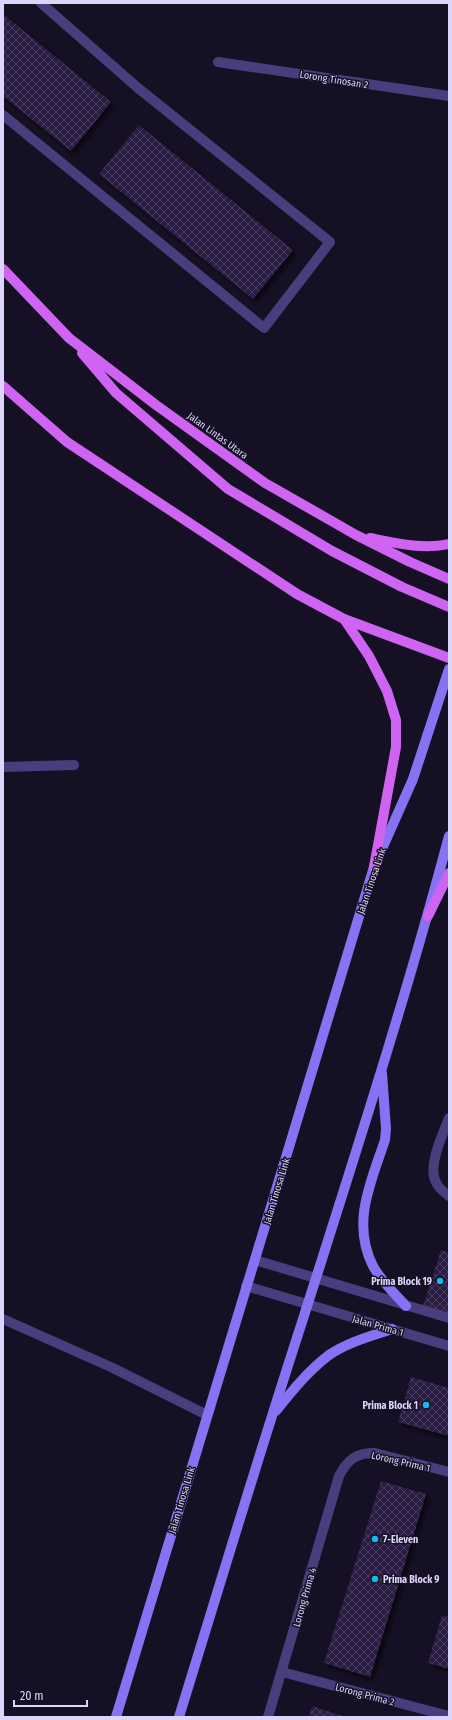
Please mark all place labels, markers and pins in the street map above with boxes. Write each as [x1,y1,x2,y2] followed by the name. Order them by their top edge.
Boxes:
[371,1276,432,1288] place label: Prima Block 19
[435,1276,445,1286] marker: Prima Block 19
[362,1400,418,1412] place label: Prima Block 1
[421,1400,431,1410] marker: Prima Block 1
[370,1534,380,1544] marker: 7-Eleven
[383,1534,418,1546] place label: 7-Eleven
[370,1574,380,1584] marker: Prima Block 9
[383,1574,439,1586] place label: Prima Block 9

